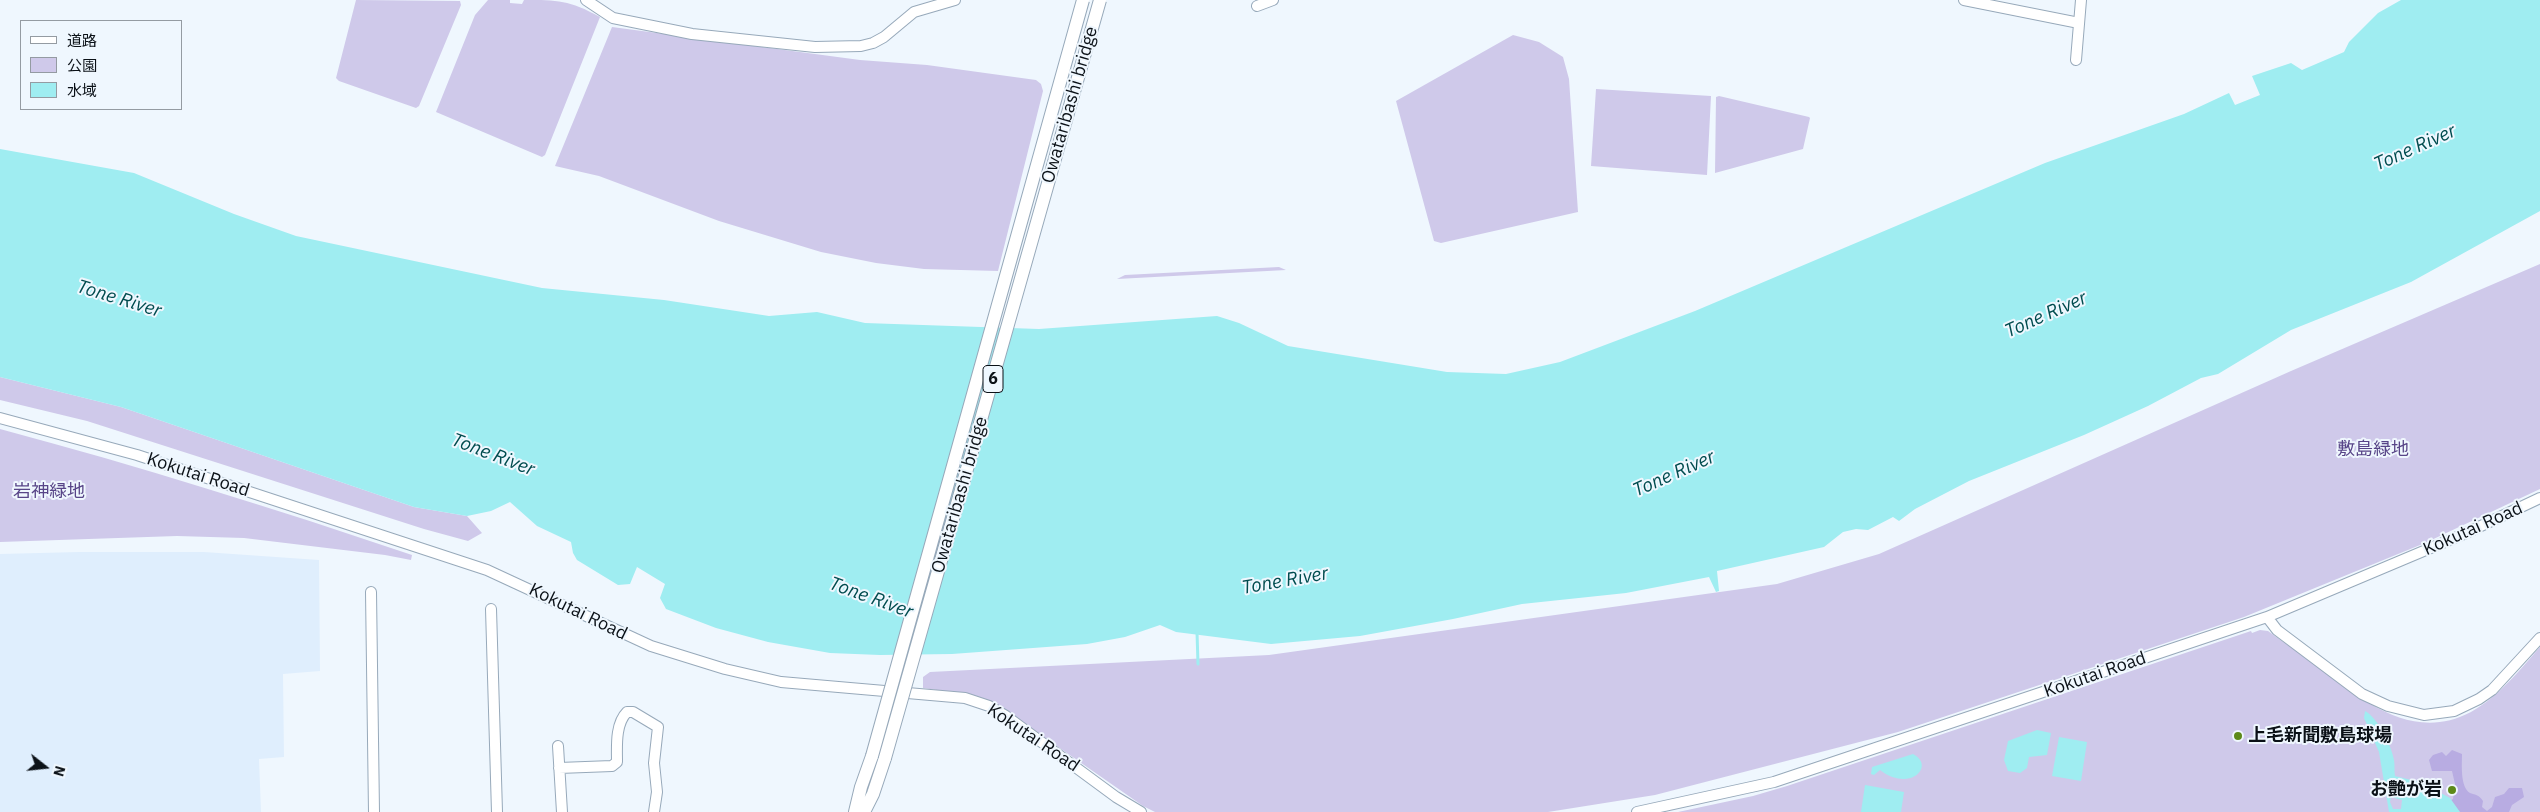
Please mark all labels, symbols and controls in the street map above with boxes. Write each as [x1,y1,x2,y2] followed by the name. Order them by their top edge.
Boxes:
[20,20,182,110] legend
[1037,24,1103,186] street label: Owataribashi bridge
[67,31,97,50] text: 道路
[67,56,97,75] text: 公園
[67,81,97,100] text: 水域
[2370,120,2460,176] water label: Tone River
[74,275,164,323] water label: Tone River
[2001,287,2091,343] water label: Tone River
[983,366,1003,392] road number: 6
[927,414,993,576] street label: Owataribashi bridge
[448,429,538,481] water label: Tone River
[2337,439,2409,461] park label: 敷島緑地
[1629,446,1719,502] water label: Tone River
[144,448,252,502] street label: Kokutai Road
[13,481,85,503] park label: 岩神緑地
[2420,497,2526,561] street label: Kokutai Road
[1240,562,1330,600] water label: Tone River
[826,572,916,624] water label: Tone River
[525,579,631,645] street label: Kokutai Road
[2041,647,2149,703] street label: Kokutai Road
[983,699,1083,777] street label: Kokutai Road
[2248,725,2392,747] place label: 上毛新聞敷島球場
[2232,730,2244,742] marker: 上毛新聞敷島球場
[20,742,70,792] north arrow
[49,764,69,778] text: N
[2370,779,2442,801] place label: お艶が岩
[2446,784,2458,796] marker: お艶が岩

